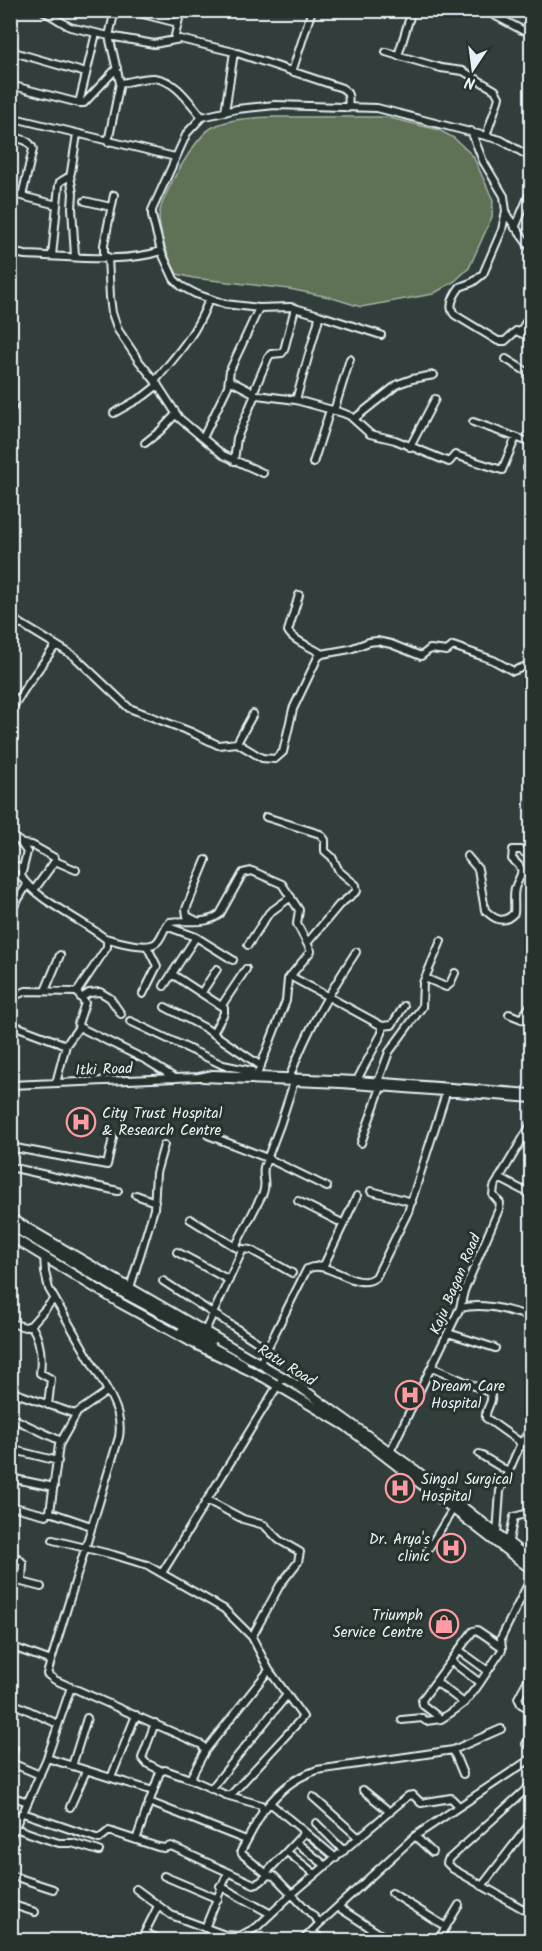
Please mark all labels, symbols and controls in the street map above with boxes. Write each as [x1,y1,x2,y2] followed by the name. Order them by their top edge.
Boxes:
[443,39,503,99] north arrow
[462,69,478,95] text: N
[75,1057,134,1083] street label: Itki Road
[102,1102,223,1143] place label: City Trust Hospital & Research Centre
[65,1106,97,1138] hospital icon: City Trust Hospital & Research Centre
[424,1230,488,1339] street label: Kaju Bagan Road
[253,1338,321,1393] street label: Ratu Road
[431,1375,505,1416] place label: Dream Care Hospital
[394,1379,426,1411] hospital icon: Dream Care Hospital
[421,1468,513,1509] place label: Singal Surgical Hospital
[384,1472,416,1504] hospital icon: Singal Surgical Hospital
[369,1528,431,1569] place label: Dr. Arya's clinic
[435,1532,467,1564] hospital icon: Dr. Arya's clinic
[333,1604,423,1645] place label: Triumph Service Centre
[428,1608,460,1640] shop icon: Triumph Service Centre

